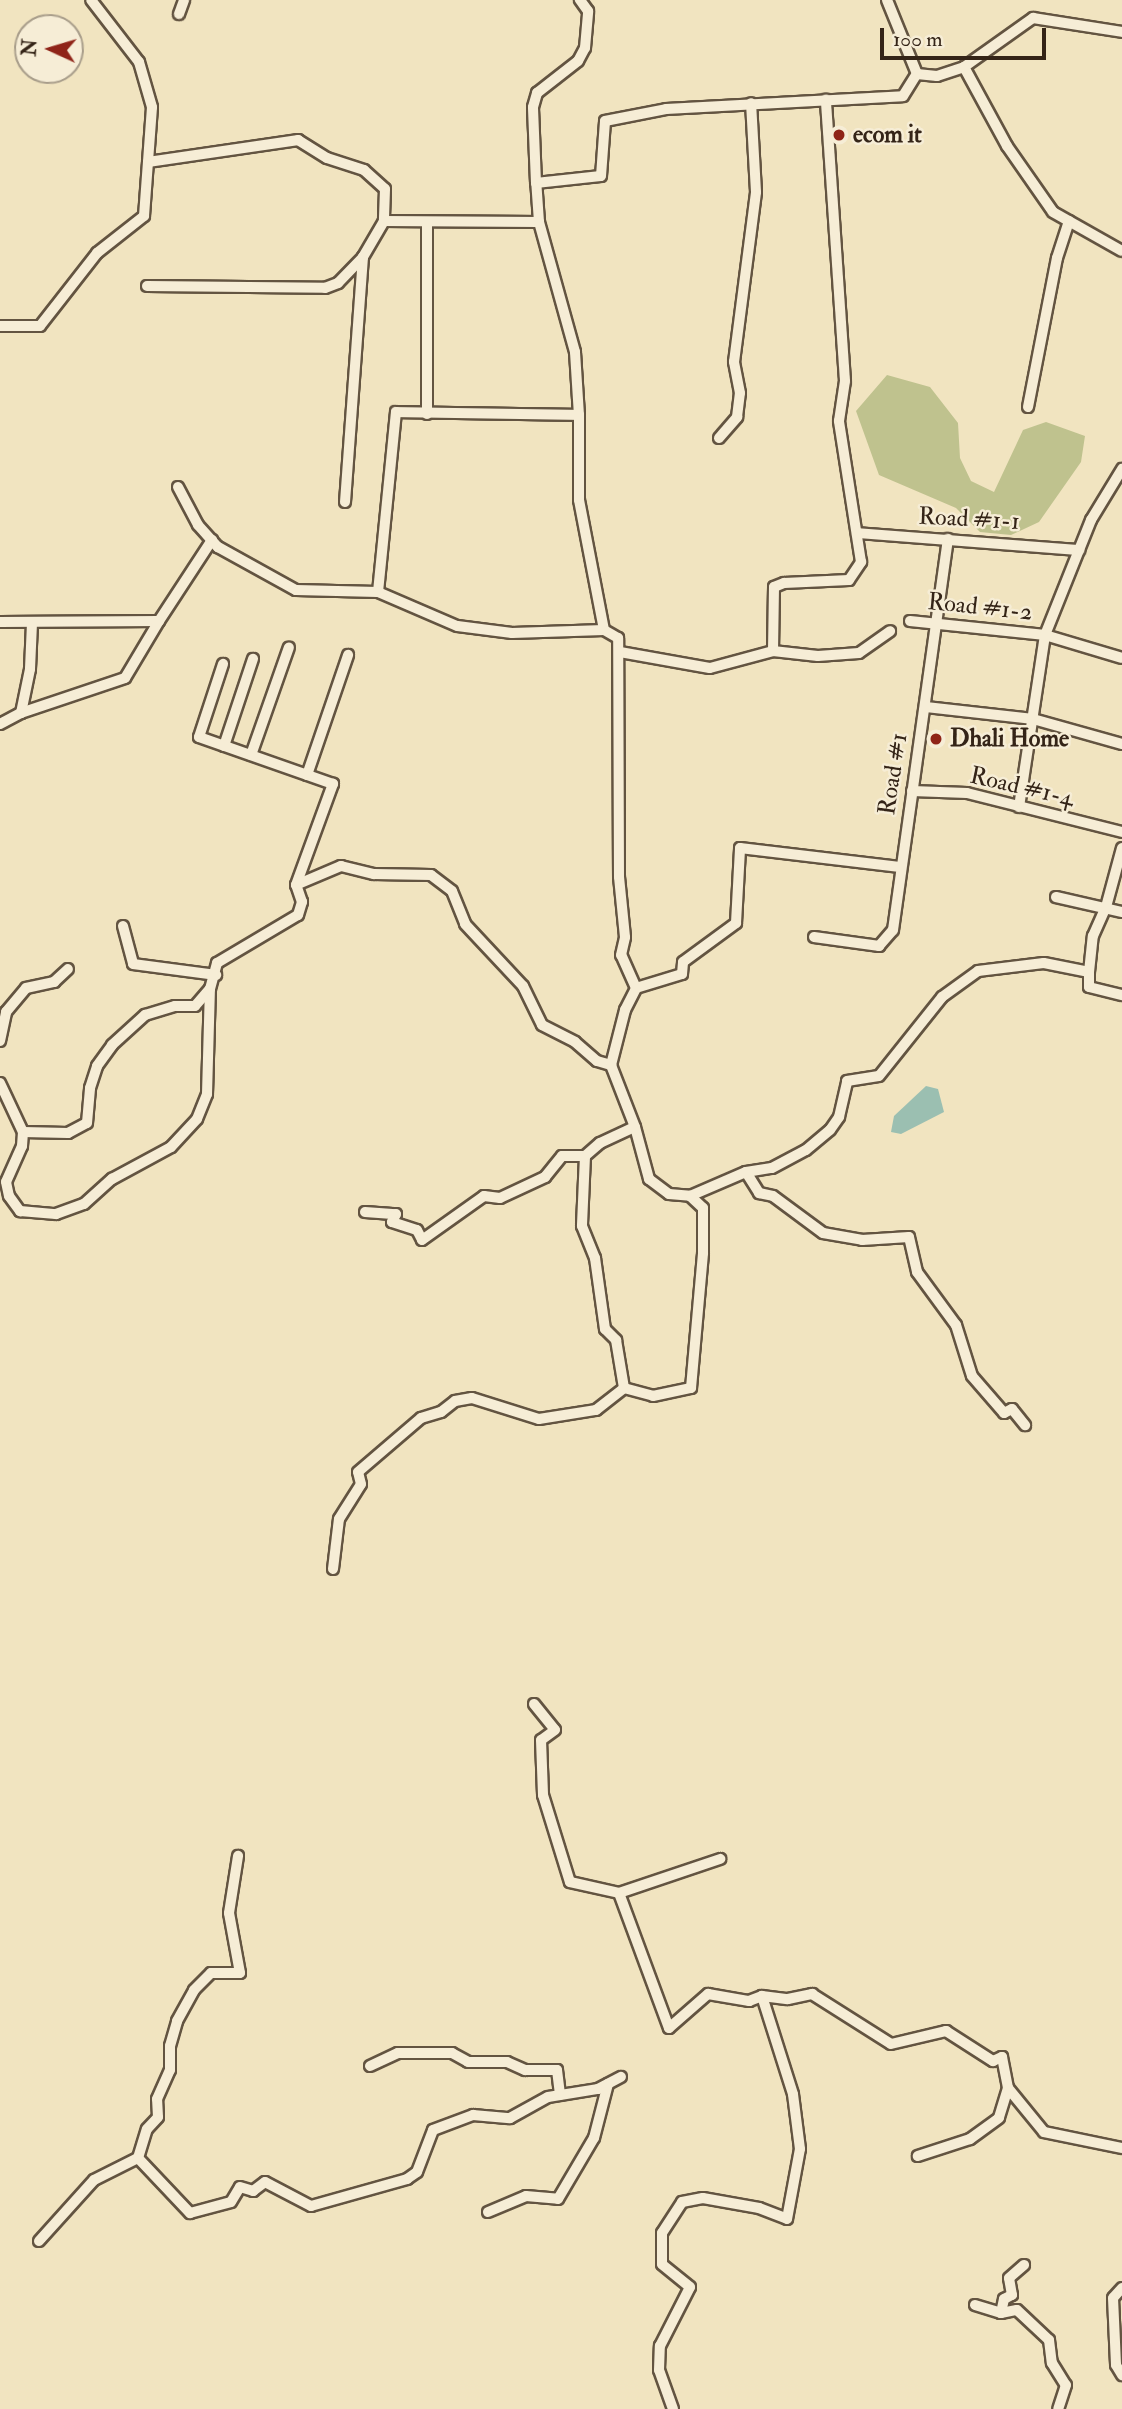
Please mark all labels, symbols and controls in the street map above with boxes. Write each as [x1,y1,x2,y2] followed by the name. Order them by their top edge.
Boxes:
[14,14,84,84] north arrow
[884,14,1050,58] scale bar
[893,26,943,53] text: 100 m
[17,38,43,57] text: N
[853,121,922,149] place label: ecom it
[831,127,847,143] marker: ecom it
[918,502,1020,536] street label: Road #1-1
[926,587,1034,627] street label: Road #1-2
[950,725,1069,753] place label: Dhali Home
[872,731,914,817] street label: Road #1
[928,731,944,747] marker: Dhali Home
[967,761,1077,813] street label: Road #1-4

